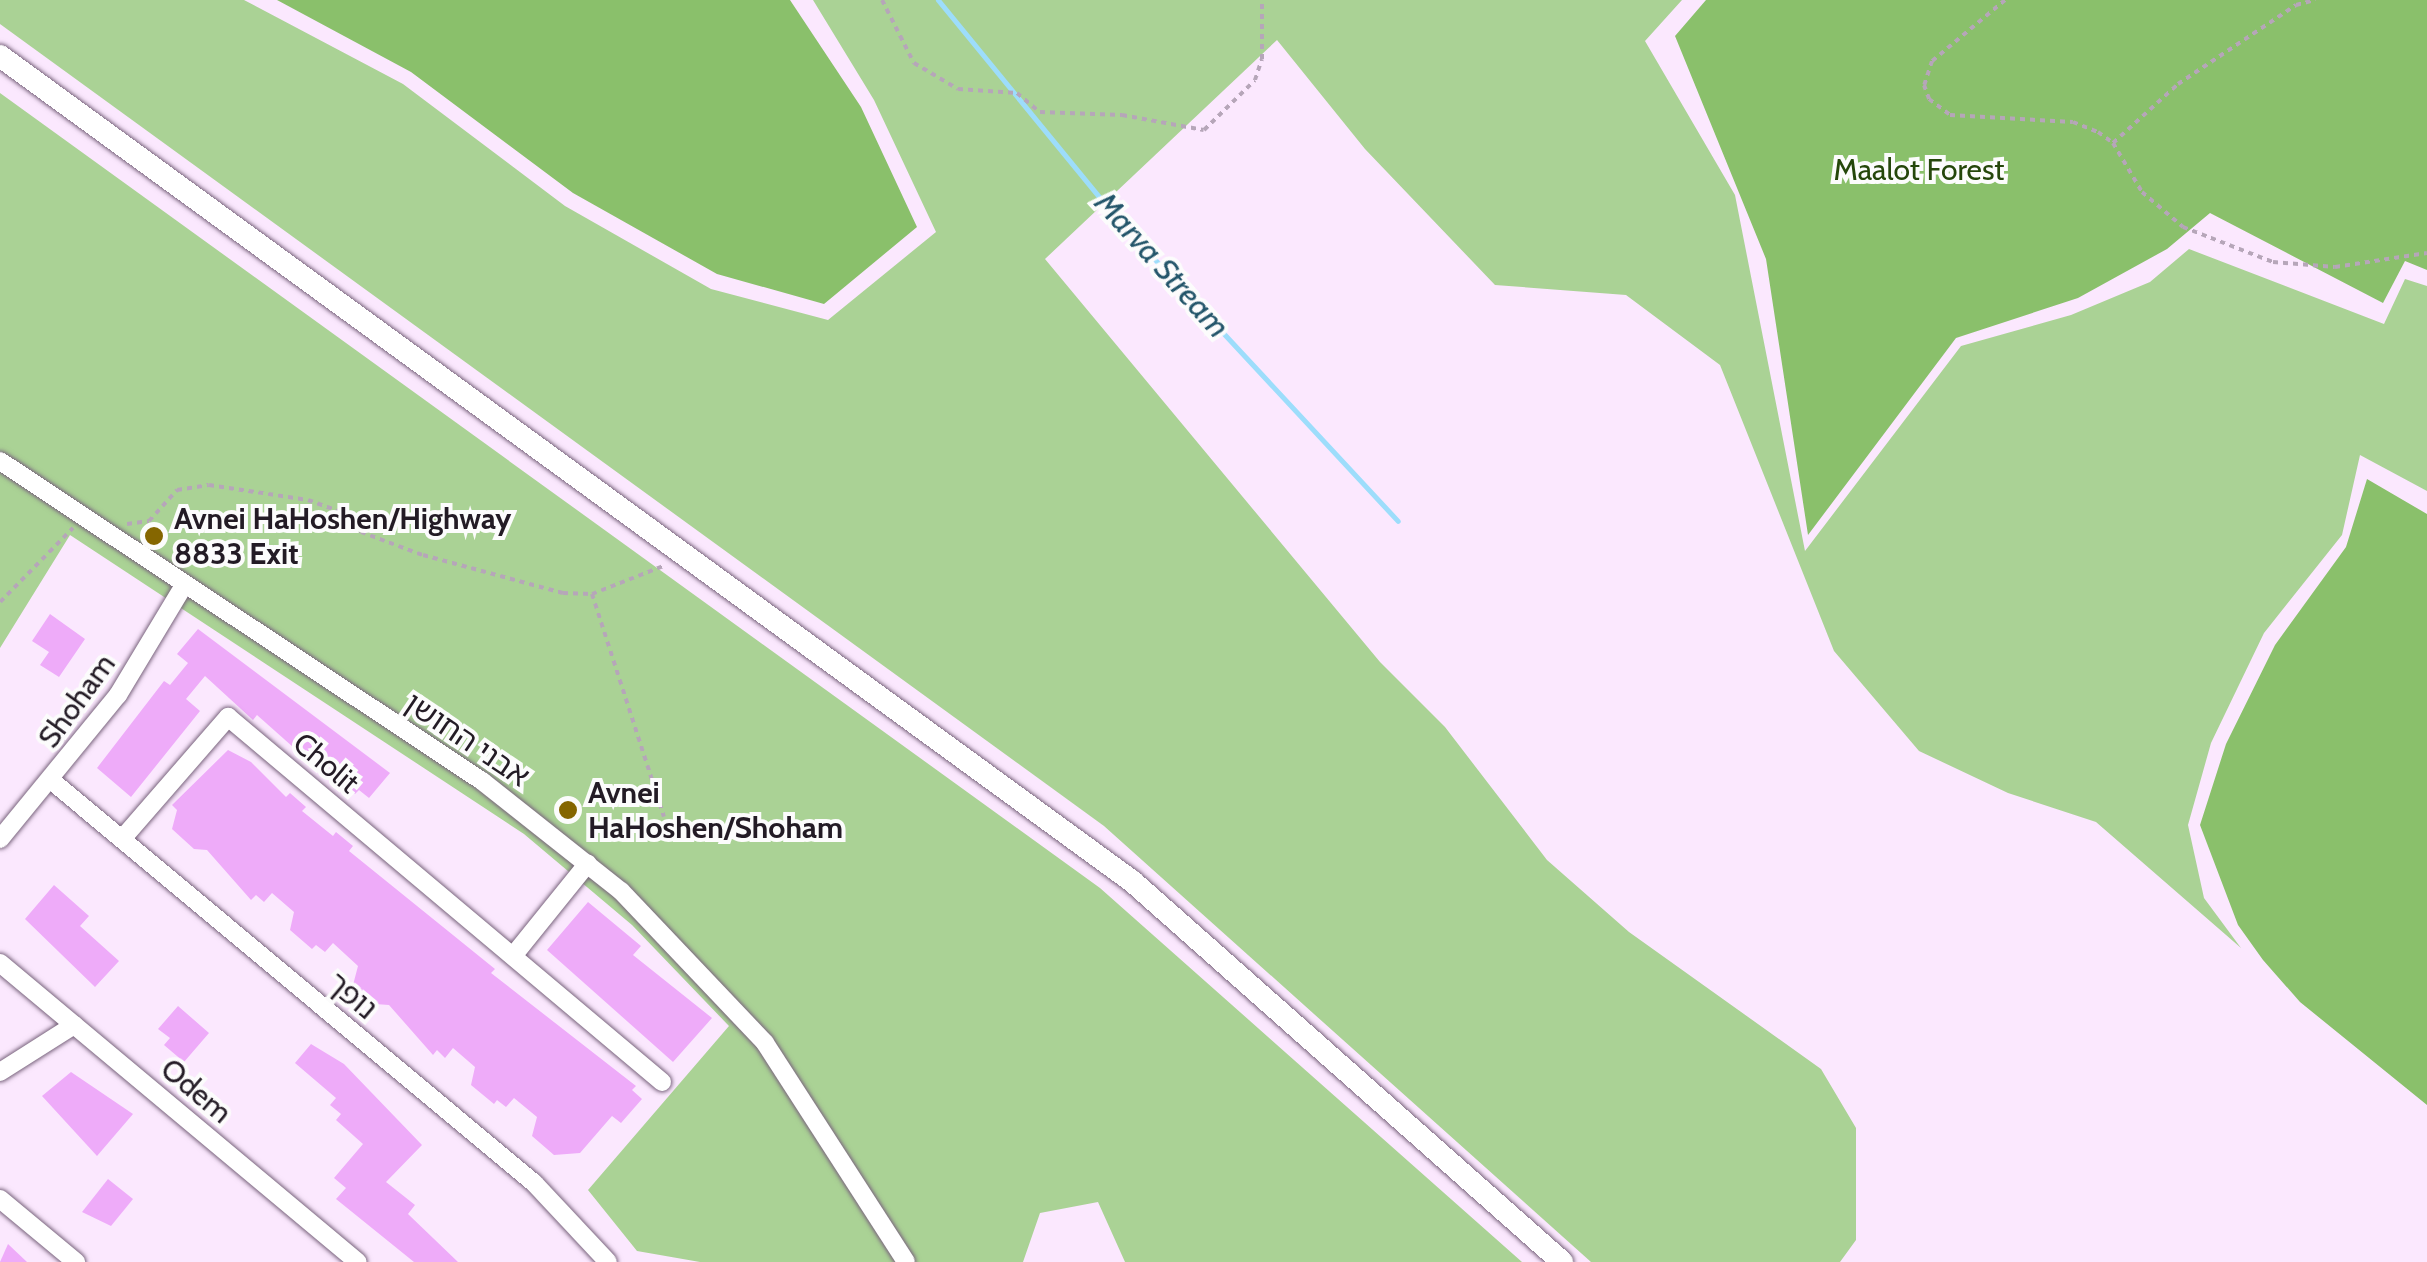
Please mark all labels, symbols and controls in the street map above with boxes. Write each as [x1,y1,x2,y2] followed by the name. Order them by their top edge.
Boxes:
[1834,152,2004,188] park label: Maalot Forest
[1087,184,1237,346] water label: Marva Stream
[174,501,511,572] place label: Avnei HaHoshen/Highway 8833 Exit
[143,525,165,547] marker: Avnei HaHoshen/Highway 8833 Exit
[31,647,123,755] street label: Shoham
[398,685,536,795] street label: אבני החושן
[286,725,366,801] street label: Cholit
[588,775,843,846] place label: Avnei HaHoshen/Shoham
[557,799,579,821] marker: Avnei HaHoshen/Shoham
[320,965,384,1027] street label: נופך
[153,1051,239,1131] street label: Odem

